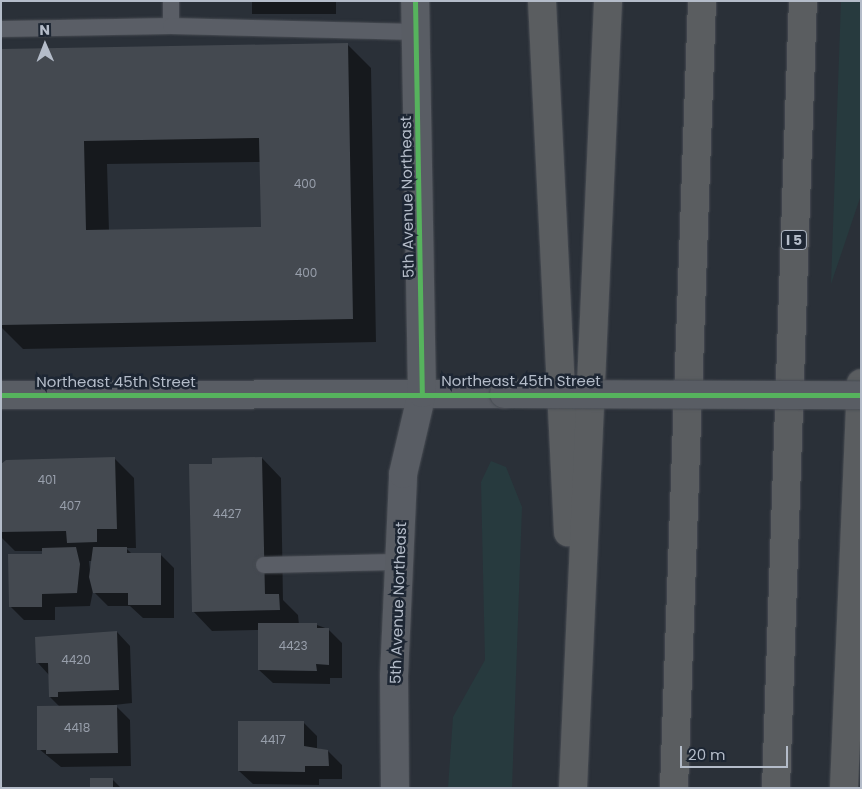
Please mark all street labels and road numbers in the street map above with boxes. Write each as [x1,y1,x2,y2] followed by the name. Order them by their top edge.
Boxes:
[397,116,417,278] street label: 5th Avenue Northeast
[780,228,808,252] road number: I 5
[441,372,601,390] street label: Northeast 45th Street
[36,373,196,391] street label: Northeast 45th Street
[386,522,410,684] street label: 5th Avenue Northeast

